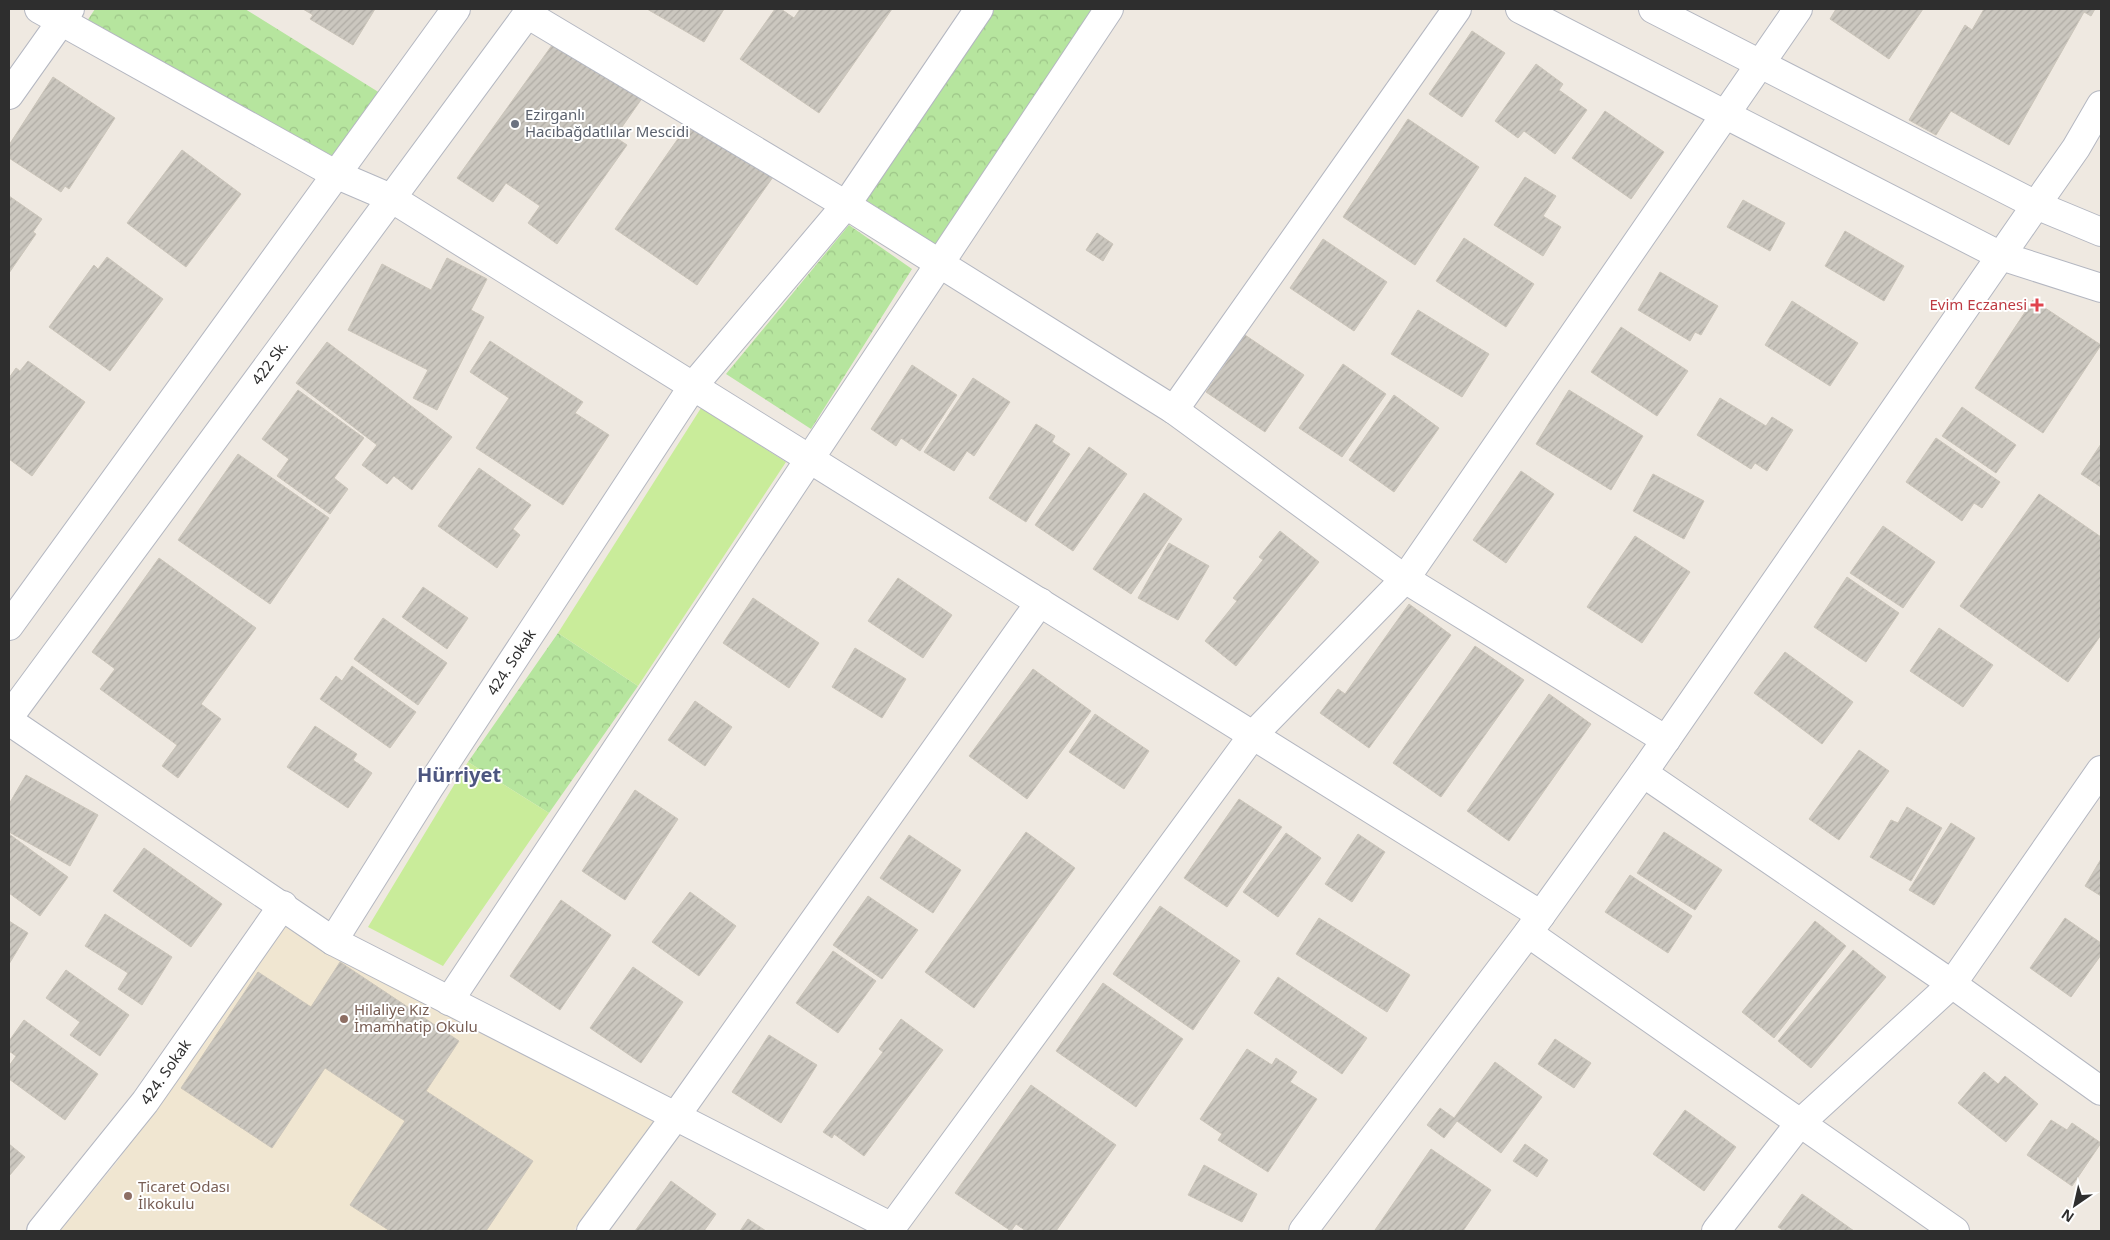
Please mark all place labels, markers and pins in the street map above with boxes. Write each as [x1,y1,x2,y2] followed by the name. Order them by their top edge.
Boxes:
[525,104,689,141] place label: Ezirganlı Hacıbağdatlılar Mescidi
[509,118,521,130] marker: Ezirganlı Hacıbağdatlılar Mescidi
[1929,294,2027,314] place label: Evim Eczanesi
[2031,299,2043,311] marker: Evim Eczanesi
[354,999,478,1036] place label: Hilaliye Kız İmamhatip Okulu
[338,1013,350,1025] marker: Hilaliye Kız İmamhatip Okulu
[138,1176,230,1213] place label: Ticaret Odası İlkokulu
[122,1190,134,1202] marker: Ticaret Odası İlkokulu

